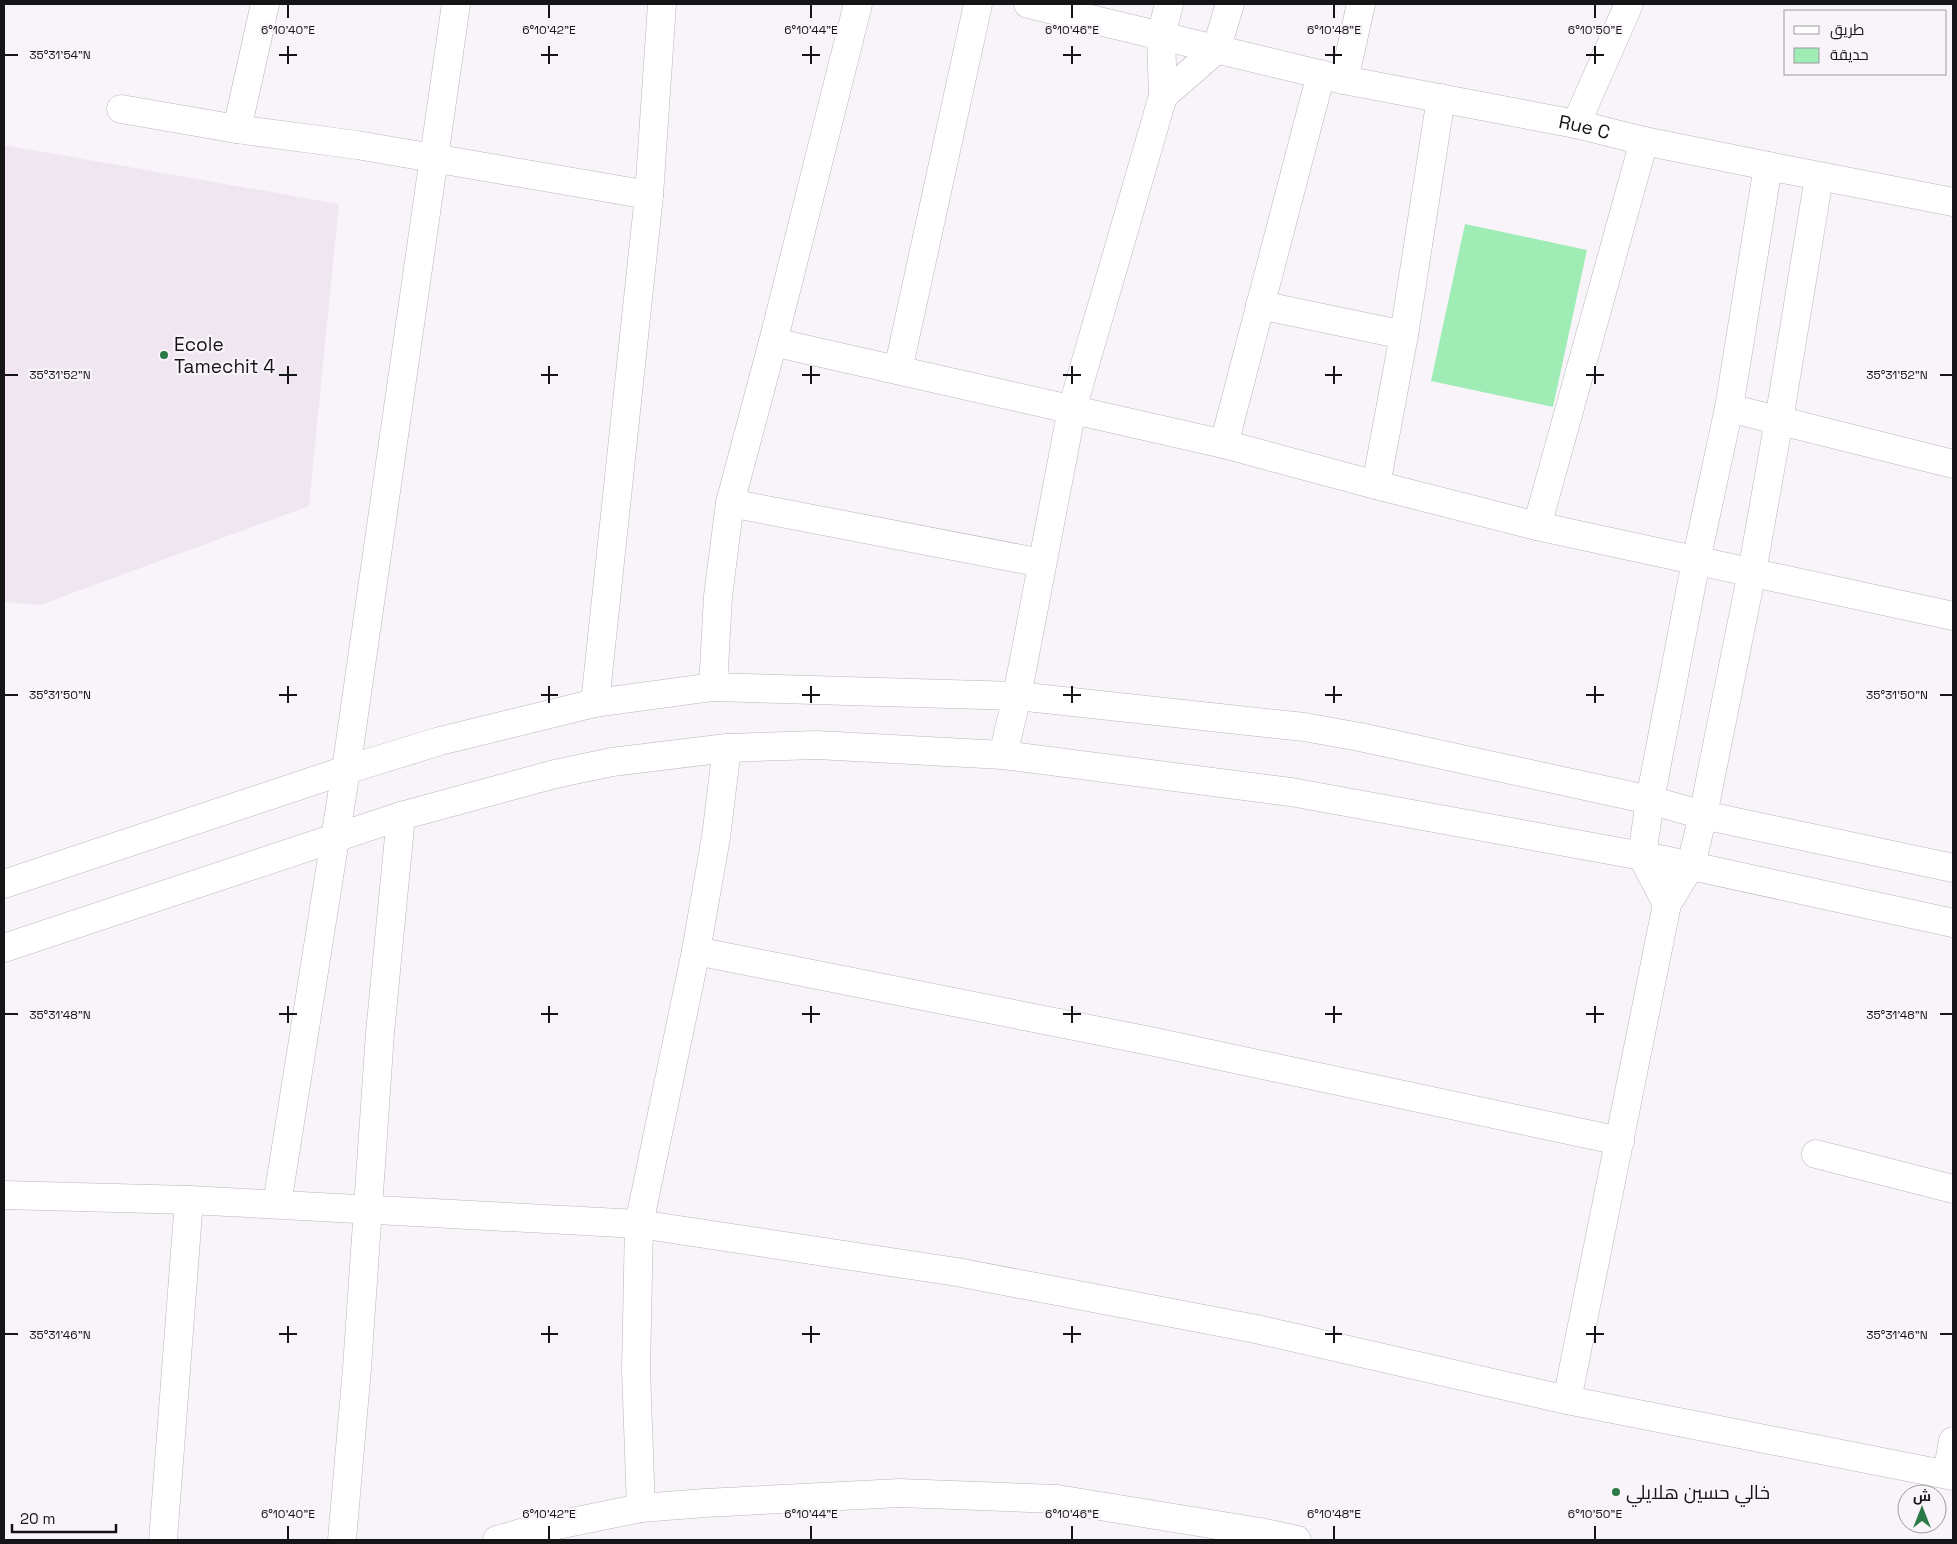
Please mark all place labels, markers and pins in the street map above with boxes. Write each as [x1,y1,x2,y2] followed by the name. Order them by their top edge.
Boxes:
[174,332,275,379] place label: Ecole Tamechit 4
[158,349,170,361] marker: Ecole Tamechit 4
[1626,1480,1770,1507] place label: خالي حسين هلايلي
[1610,1486,1622,1498] marker: خالي حسين هلايلي

